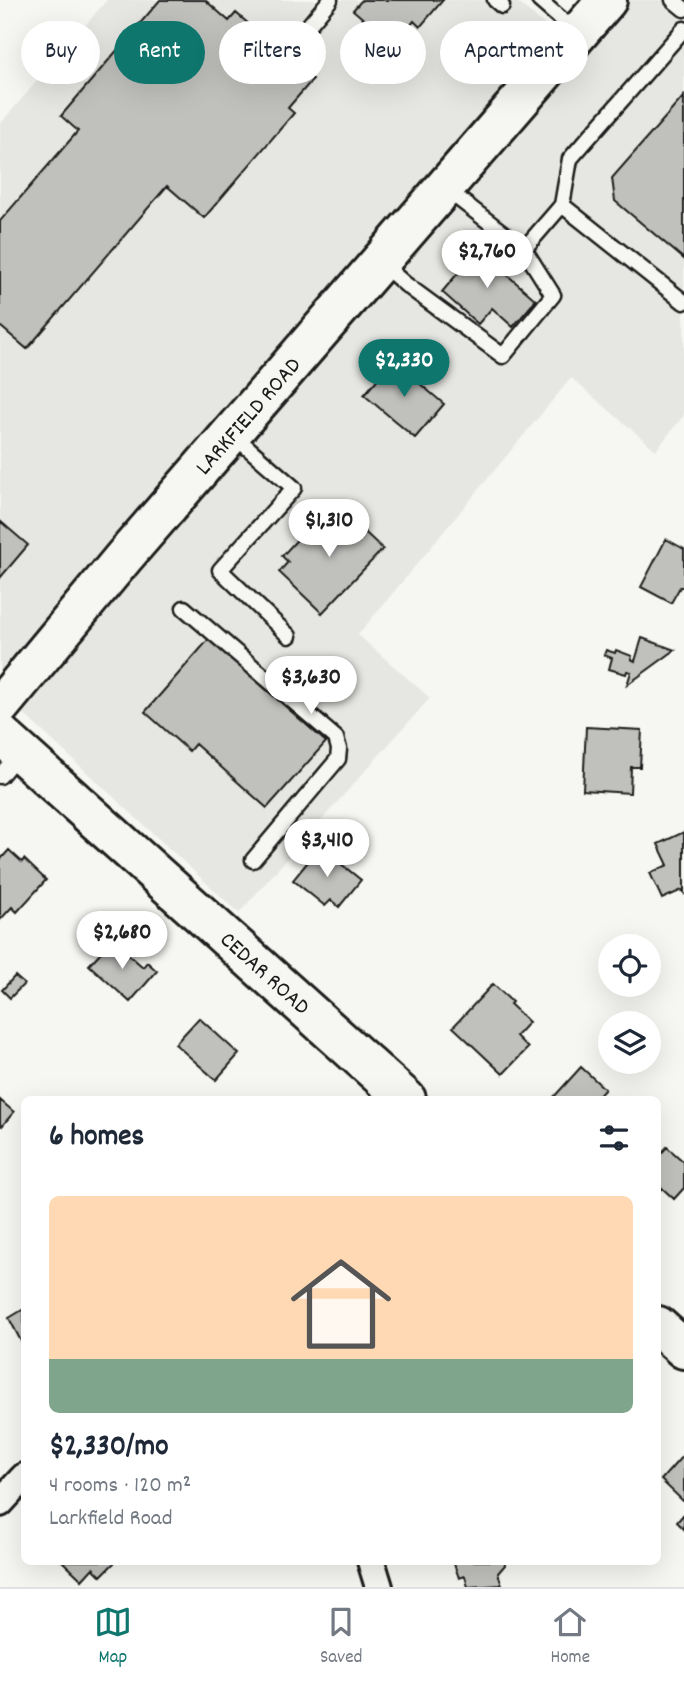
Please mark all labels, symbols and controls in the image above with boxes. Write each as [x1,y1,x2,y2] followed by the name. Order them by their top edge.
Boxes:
[21,21,100,84] chip: Buy
[114,21,205,84] chip: Rent
[219,21,326,84] chip: Filters
[340,21,426,84] chip: New
[440,21,588,84] chip: Apartment
[430,230,544,290] pin: $2,760
[458,236,516,269] text: $2,760
[347,340,461,399] pin: $2,330
[374,345,434,378] text: $2,330
[189,351,310,484] street label: LARKFIELD ROAD
[272,500,386,559] pin: $1,310
[305,505,353,538] text: $1,310
[254,656,368,716] pin: $3,630
[281,662,341,695] text: $3,630
[270,820,384,879] pin: $3,410
[300,825,354,858] text: $3,410
[65,912,179,971] pin: $2,680
[92,917,152,950] text: $2,680
[211,925,316,1024] street label: CEDAR ROAD
[598,934,661,1074] map controls
[598,934,661,997] button: locate
[598,1011,661,1074] button: layers
[49,1117,144,1160] text: 6 homes
[595,1119,633,1157] icon: filters
[278,1241,404,1367] icon: home
[49,1427,169,1470] text: $2,330/mo
[49,1470,191,1503] text: 4 rooms · 120 m²
[49,1503,172,1536] text: Larkfield Road
[94,1603,132,1672] tab: Map
[320,1603,362,1672] tab: Saved
[550,1603,590,1672] tab: Home

